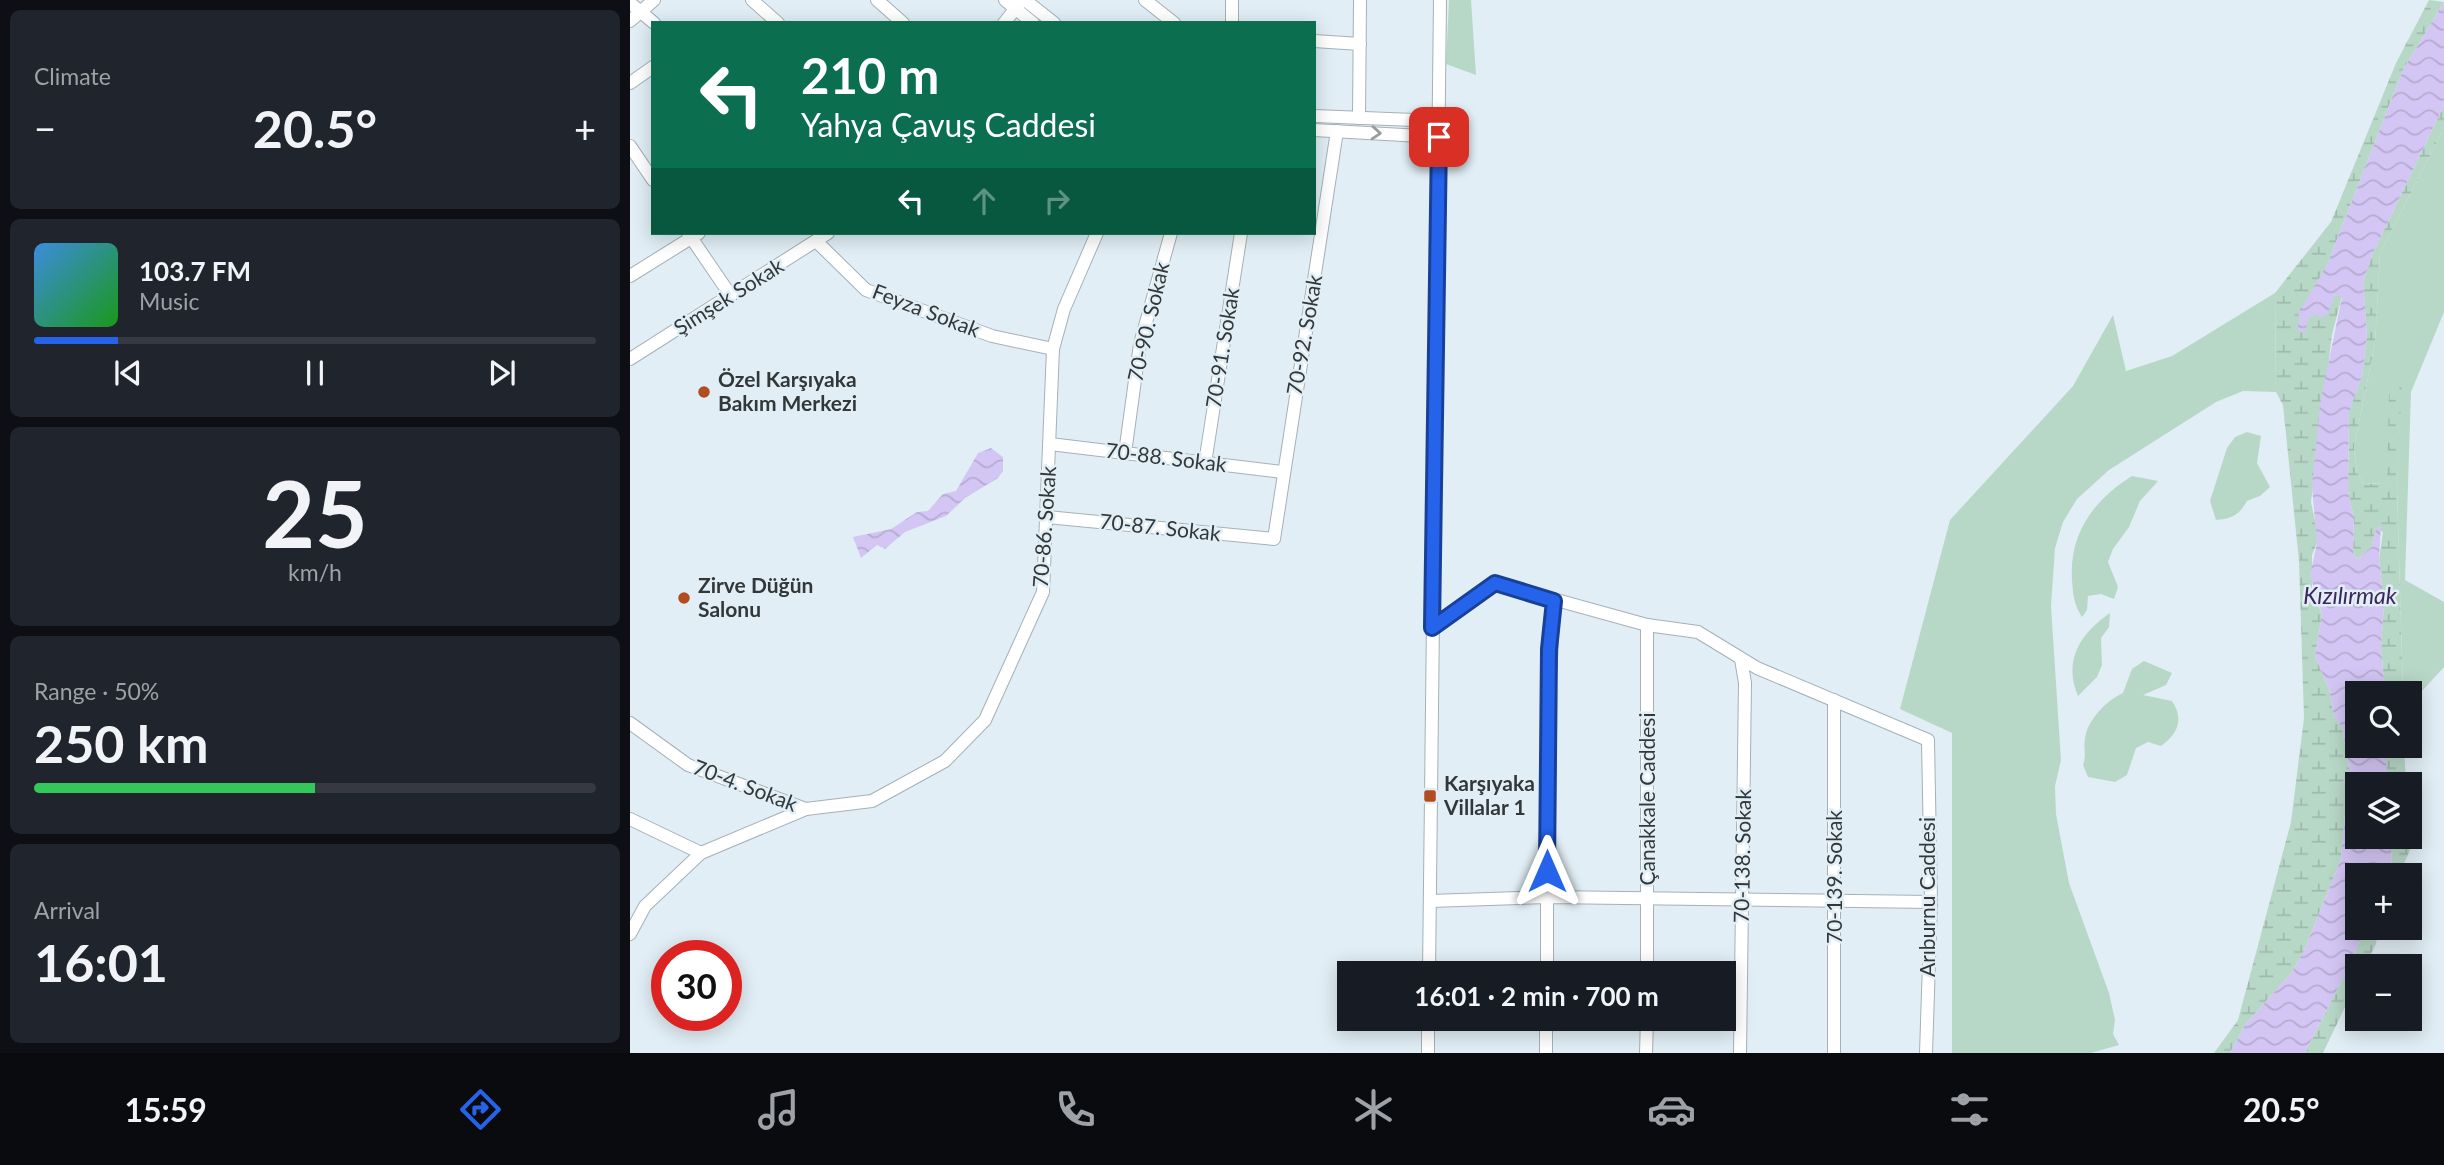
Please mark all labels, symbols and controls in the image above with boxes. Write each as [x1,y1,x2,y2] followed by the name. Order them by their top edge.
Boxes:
[801,46,939,104] text: 210 m
[686,49,777,140] icon: left
[34,62,111,90] text: Climate
[253,97,377,159] text: 20.5°
[34,105,56,151] text: −
[574,105,596,151] text: +
[801,105,1096,144] text: Yahya Çavuş Caddesi
[1409,107,1469,167] pin
[1420,118,1458,156] icon: arrive
[1371,125,1382,140] one-way arrow
[892,182,930,220] icon: left
[965,182,1003,220] icon: ahead
[1038,182,1076,220] icon: right
[669,252,788,339] street label: Şimşek Sokak
[139,255,251,287] text: 103.7 FM
[1122,259,1173,384] street label: 70-90. Sokak
[1281,272,1326,397] street label: 70-92. Sokak
[869,278,984,342] street label: Feyza Sokak
[1200,285,1243,410] street label: 70-91. Sokak
[139,287,199,315] text: Music
[109,354,147,392] icon: previous
[296,354,334,392] icon: pause
[483,354,521,392] icon: next
[718,366,857,415] place label: Özel Karşıyaka Bakım Merkezi
[696,384,712,400] marker: Özel Karşıyaka Bakım Merkezi
[1104,437,1229,476] street label: 70-88. Sokak
[262,458,368,567] text: 25
[1027,465,1060,589] street label: 70-86. Sokak
[1098,508,1222,545] street label: 70-87. Sokak
[288,558,342,586] text: km/h
[698,572,813,621] place label: Zirve Düğün Salonu
[2303,581,2398,609] water label: Kızılırmak
[676,590,692,606] marker: Zirve Düğün Salonu
[34,677,159,705] text: Range · 50%
[2345,681,2422,1031] map controls
[2345,681,2422,758] button: search
[34,712,208,774] text: 250 km
[1634,712,1659,886] street label: Çanakkale Caddesi
[690,753,802,816] street label: 70-4. Sokak
[1443,770,1535,819] place label: Karşıyaka Villalar 1
[2345,772,2422,849] button: layers
[1422,788,1438,804] marker: Karşıyaka Villalar 1
[1728,788,1755,923] street label: 70-138. Sokak
[1821,810,1846,944] street label: 70-139. Sokak
[1914,817,1939,977] street label: Arıburnu Caddesi
[1510,834,1584,908] position arrow
[2345,863,2422,940] button: +
[34,896,100,924] text: Arrival
[34,931,168,993] text: 16:01
[651,940,742,1031] speed limit sign: 30
[2345,954,2422,1031] button: −
[1414,980,1659,1012] text: 16:01 · 2 min · 700 m
[456,1085,505,1134] icon: directions
[754,1085,803,1134] icon: music
[1051,1085,1100,1134] icon: phone
[1349,1085,1398,1134] icon: climate
[1647,1085,1696,1134] icon: car
[1945,1085,1994,1134] icon: filters
[124,1090,207,1129] text: 15:59
[2243,1090,2320,1129] text: 20.5°

